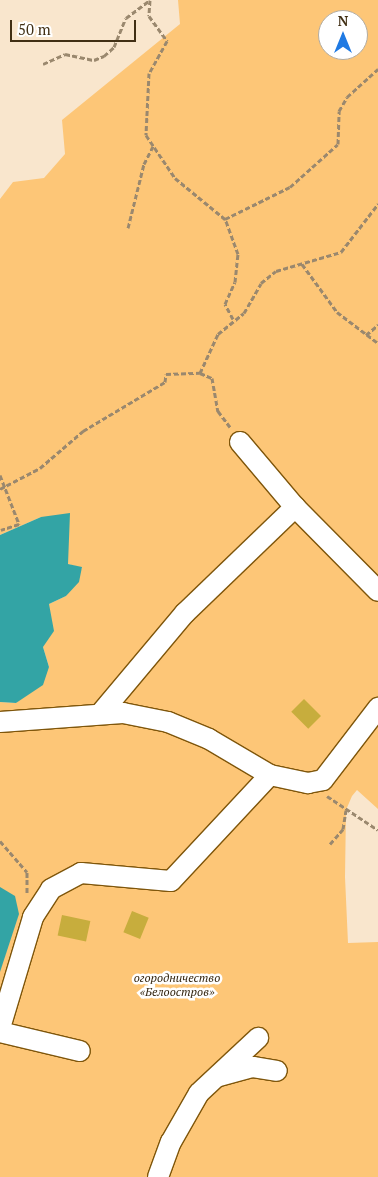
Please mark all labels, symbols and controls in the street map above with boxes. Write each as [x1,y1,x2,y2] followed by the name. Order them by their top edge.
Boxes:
[12,10,139,42] scale bar
[318,10,368,60] north arrow
[338,11,348,30] text: N
[18,19,51,39] text: 50 m
[134,971,220,999] park label: огородничество «Белоостров»

